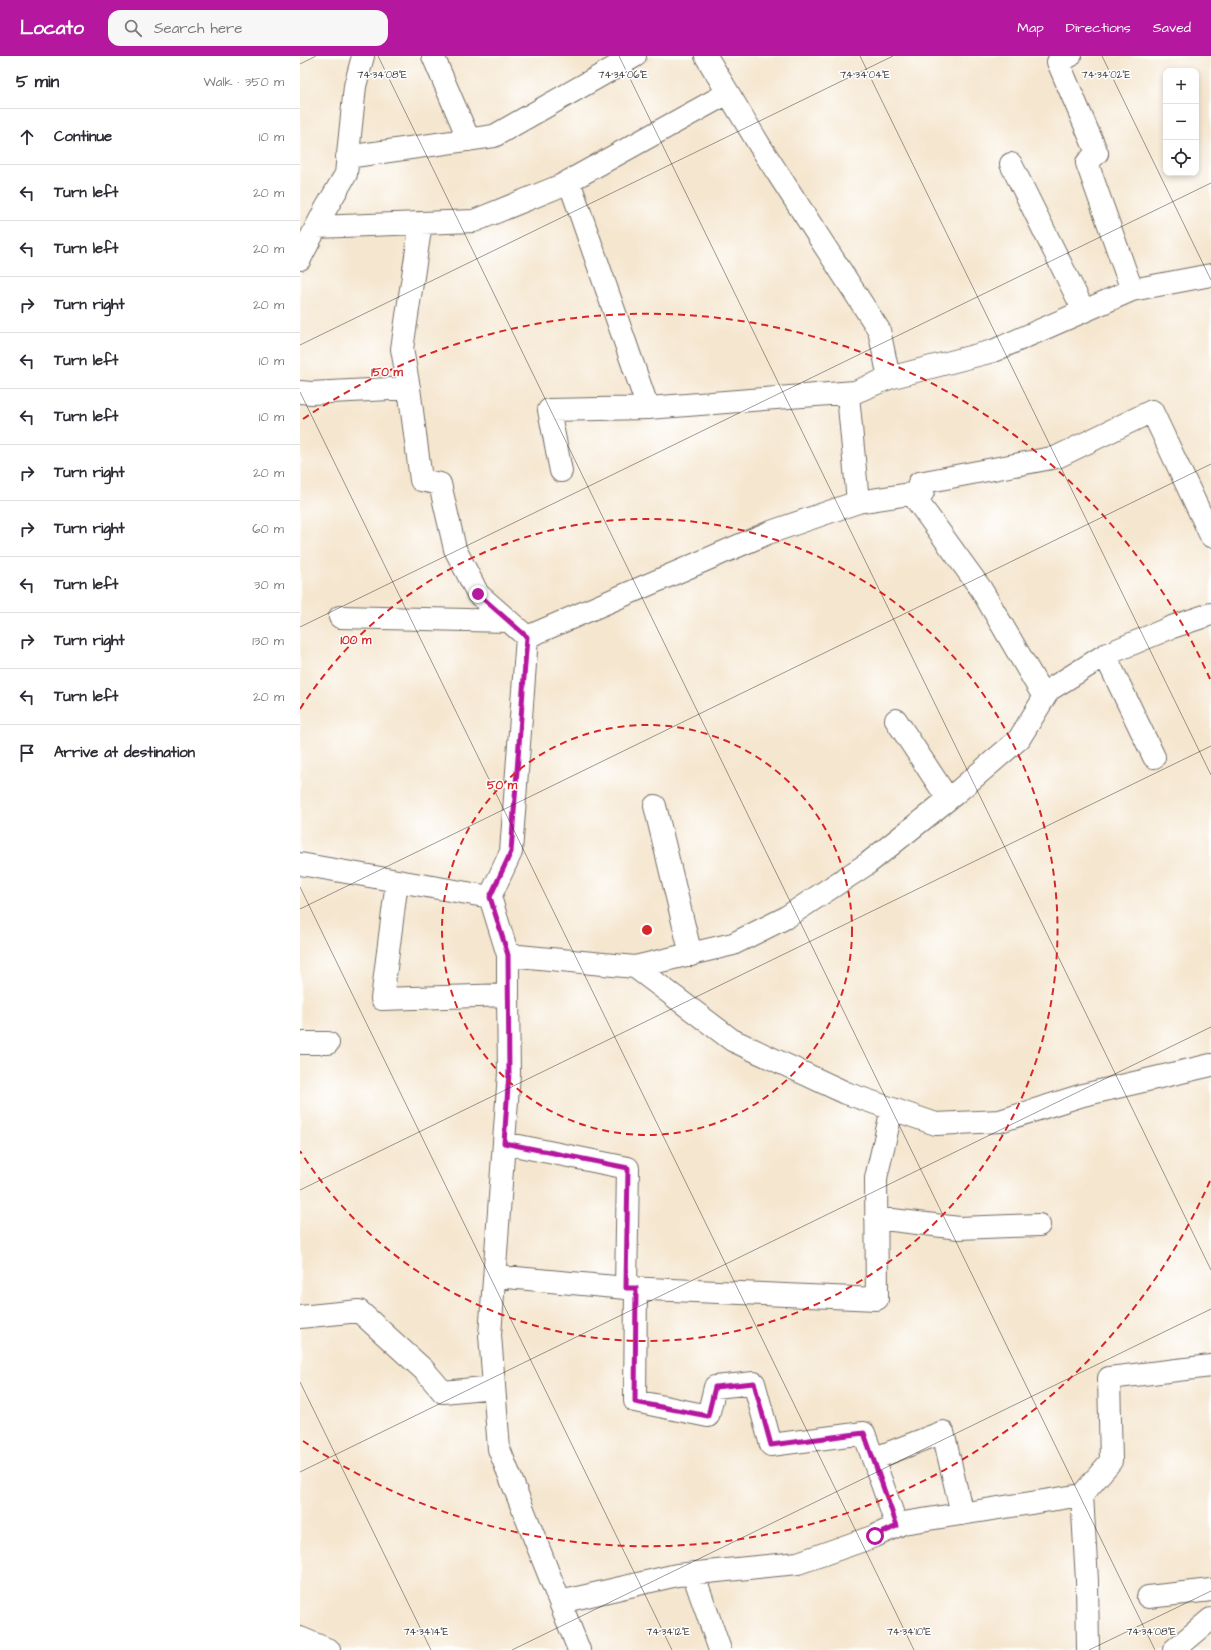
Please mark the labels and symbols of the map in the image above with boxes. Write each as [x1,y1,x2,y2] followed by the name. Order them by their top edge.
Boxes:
[357,68,407,82] text: 74°34'08"E
[598,68,648,82] text: 74°34'06"E
[840,68,890,82] text: 74°34'04"E
[1082,68,1131,82] text: 74°34'02"E
[371,364,404,381] text: 150 m
[469,585,487,603] route end
[341,632,372,649] text: 100 m
[487,777,518,794] text: 50 m
[640,923,654,937] centre of rings
[866,1527,884,1545] route start
[403,1625,449,1639] text: 74°34'14"E
[646,1625,690,1639] text: 74°34'12"E
[887,1625,931,1639] text: 74°34'10"E
[1126,1625,1176,1639] text: 74°34'08"E

